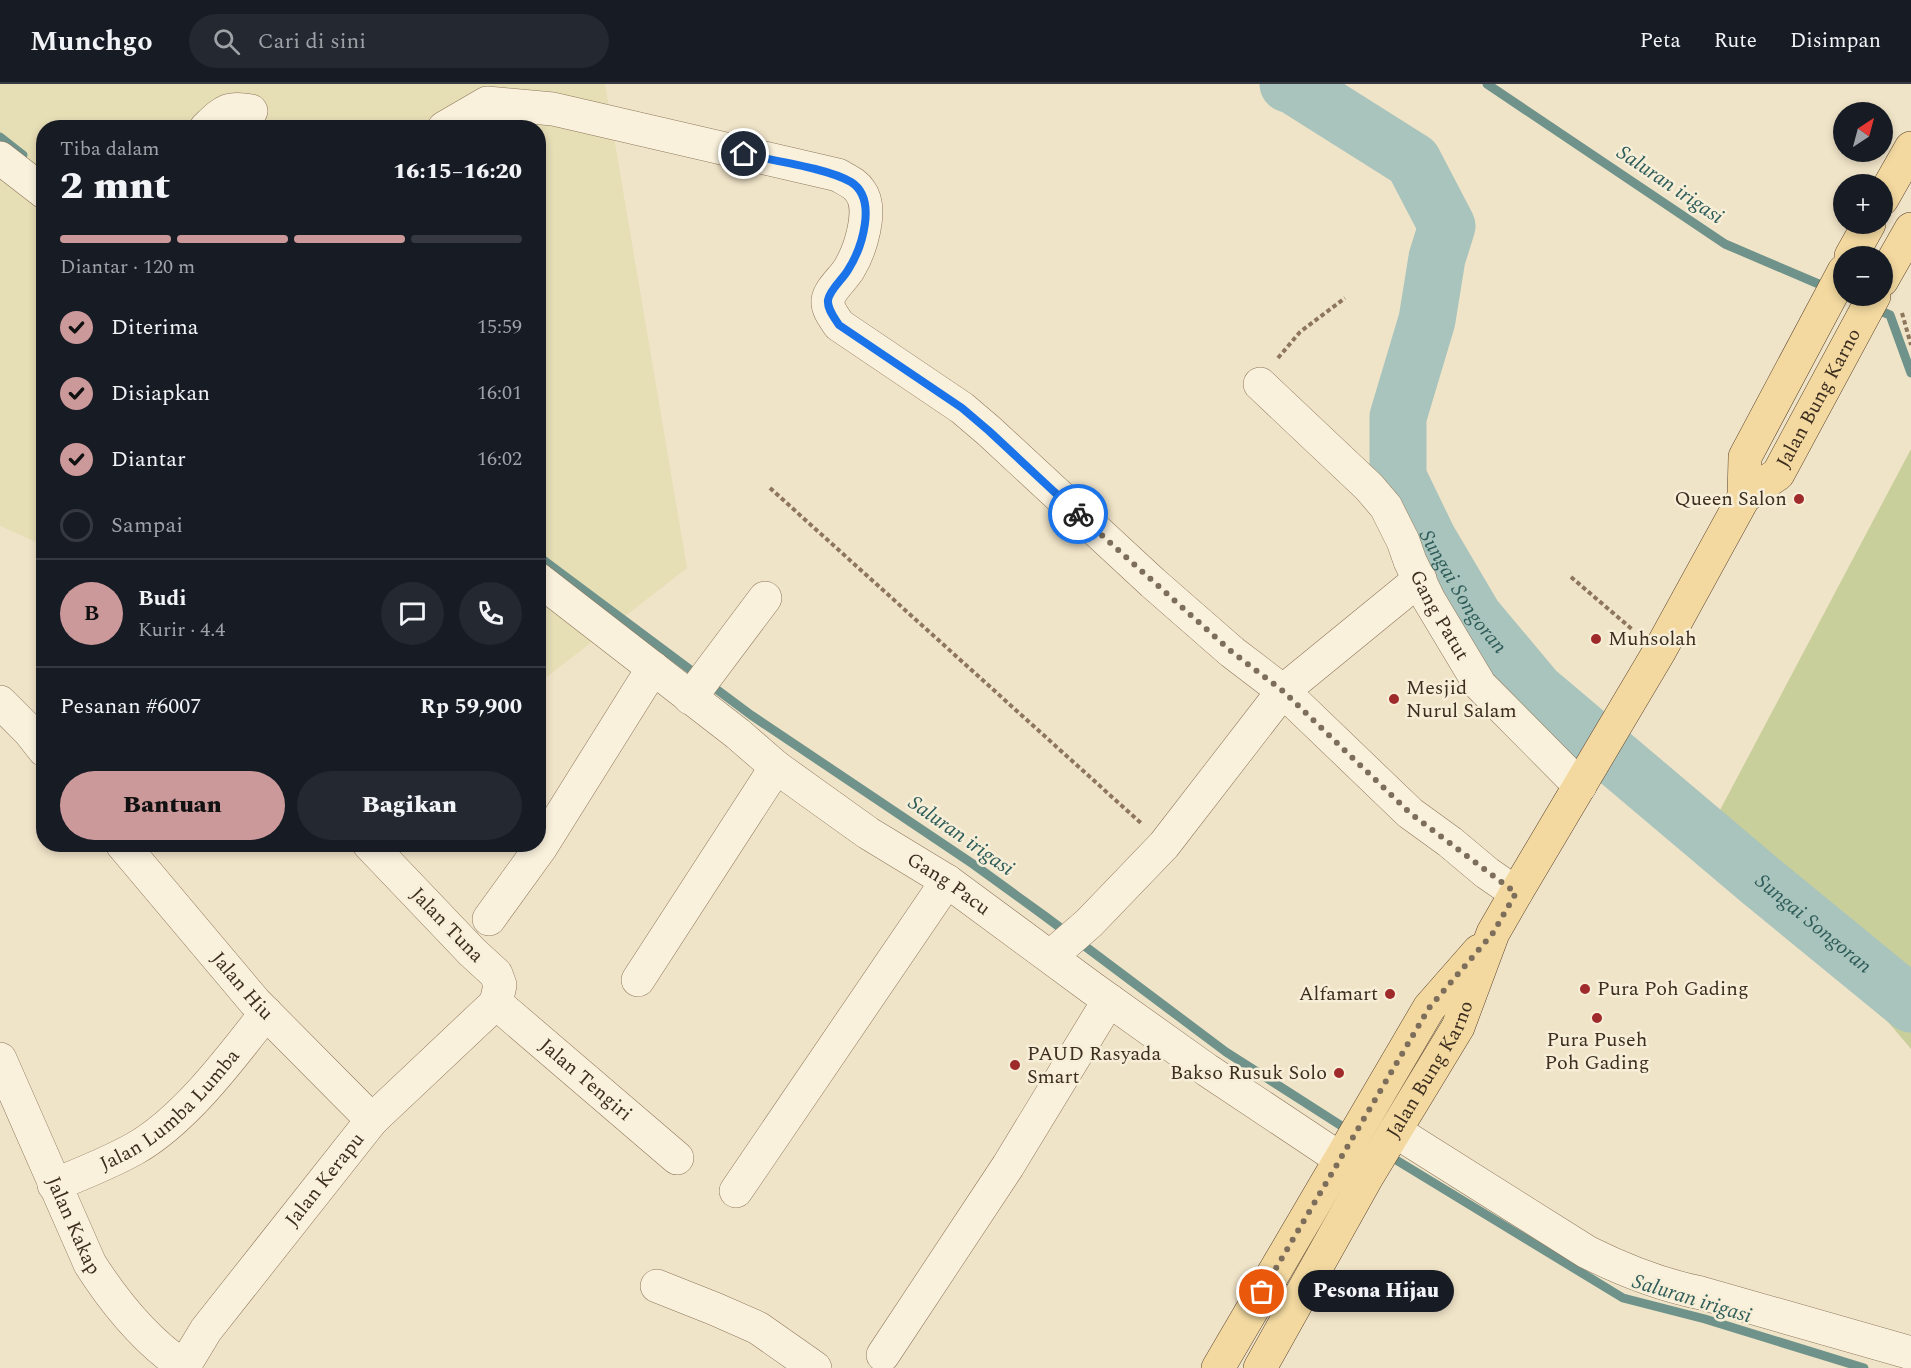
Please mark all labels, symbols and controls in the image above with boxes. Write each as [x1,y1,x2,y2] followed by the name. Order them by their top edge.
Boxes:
[189,14,609,68] search box
[30,20,153,63] text: Munchgo
[210,25,243,58] icon: search
[258,25,366,58] text: Cari di sini
[1640,25,1681,57] text: Peta
[1714,25,1757,57] text: Rute
[1790,25,1881,57] text: Disimpan
[1833,102,1893,162] north arrow
[1833,102,1893,306] map controls
[718,128,769,179] pin
[60,134,160,164] text: Tiba dalam
[727,137,760,170] icon: home
[1610,137,1730,233] water label: Saluran irigasi
[393,155,522,188] text: 16:15–16:20
[60,157,170,216] text: 2 mnt
[1833,174,1893,234] button: +
[1833,246,1893,306] button: −
[60,252,195,282] text: Diantar · 120 m
[60,311,93,344] icon: check
[111,311,199,344] text: Diterima
[477,312,522,342] text: 15:59
[1769,323,1869,474] street label: Jalan Bung Karno
[60,377,93,410] icon: check
[111,377,210,410] text: Disiapkan
[477,378,522,408] text: 16:01
[60,443,93,476] icon: check
[111,443,186,476] text: Diantar
[477,444,522,474] text: 16:02
[1048,484,1108,544] courier
[1675,484,1787,514] place label: Queen Salon
[1792,492,1806,506] marker: Queen Salon
[1062,498,1095,531] icon: bike
[111,509,183,542] text: Sampai
[1410,524,1515,661] water label: Sungai Songoran
[1402,565,1477,666] street label: Gang Patut
[138,582,187,615] text: Budi
[381,582,444,645] button: chat
[459,582,522,645] button: phone
[84,597,99,630] text: B
[138,615,225,645] text: Kurir · 4.4
[1608,624,1697,654] place label: Muhsolah
[1589,632,1603,646] marker: Muhsolah
[1406,673,1517,726] place label: Mesjid Nurul Salam
[60,690,201,723] text: Pesanan #6007
[420,690,522,723] text: Rp 59,900
[1387,692,1401,706] marker: Mesjid Nurul Salam
[60,771,285,840] button: Bantuan
[297,771,522,840] button: Bagikan
[901,787,1021,885] water label: Saluran irigasi
[901,845,997,923] street label: Gang Pacu
[1748,866,1879,982] water label: Sungai Songoran
[403,880,491,970] street label: Jalan Tuna
[204,945,280,1027] street label: Jalan Hiu
[1597,974,1749,1004] place label: Pura Poh Gading
[1299,979,1378,1009] place label: Alfamart
[1578,982,1592,996] marker: Pura Poh Gading
[1383,987,1397,1001] marker: Alfamart
[1379,996,1482,1144] street label: Jalan Bung Karno
[1590,1011,1604,1025] marker: Pura Puseh Poh Gading
[1545,1025,1649,1078] place label: Pura Puseh Poh Gading
[532,1031,639,1128] street label: Jalan Tengiri
[1027,1039,1161,1092] place label: PAUD Rasyada Smart
[95,1042,247,1179] street label: Jalan Lumba Lumba
[1008,1058,1022,1072] marker: PAUD Rasyada Smart
[1170,1058,1327,1088] place label: Bakso Rusuk Solo
[1332,1066,1346,1080] marker: Bakso Rusuk Solo
[278,1126,372,1233] street label: Jalan Kerapu
[38,1172,108,1281] street label: Jalan Kakap
[1236,1266,1287,1317] pin
[1628,1266,1756,1332] water label: Saluran irigasi
[1298,1271,1454,1313] callout: Pesona Hijau
[1245,1275,1278,1308] icon: bag
[1313,1276,1439,1306] text: Pesona Hijau

